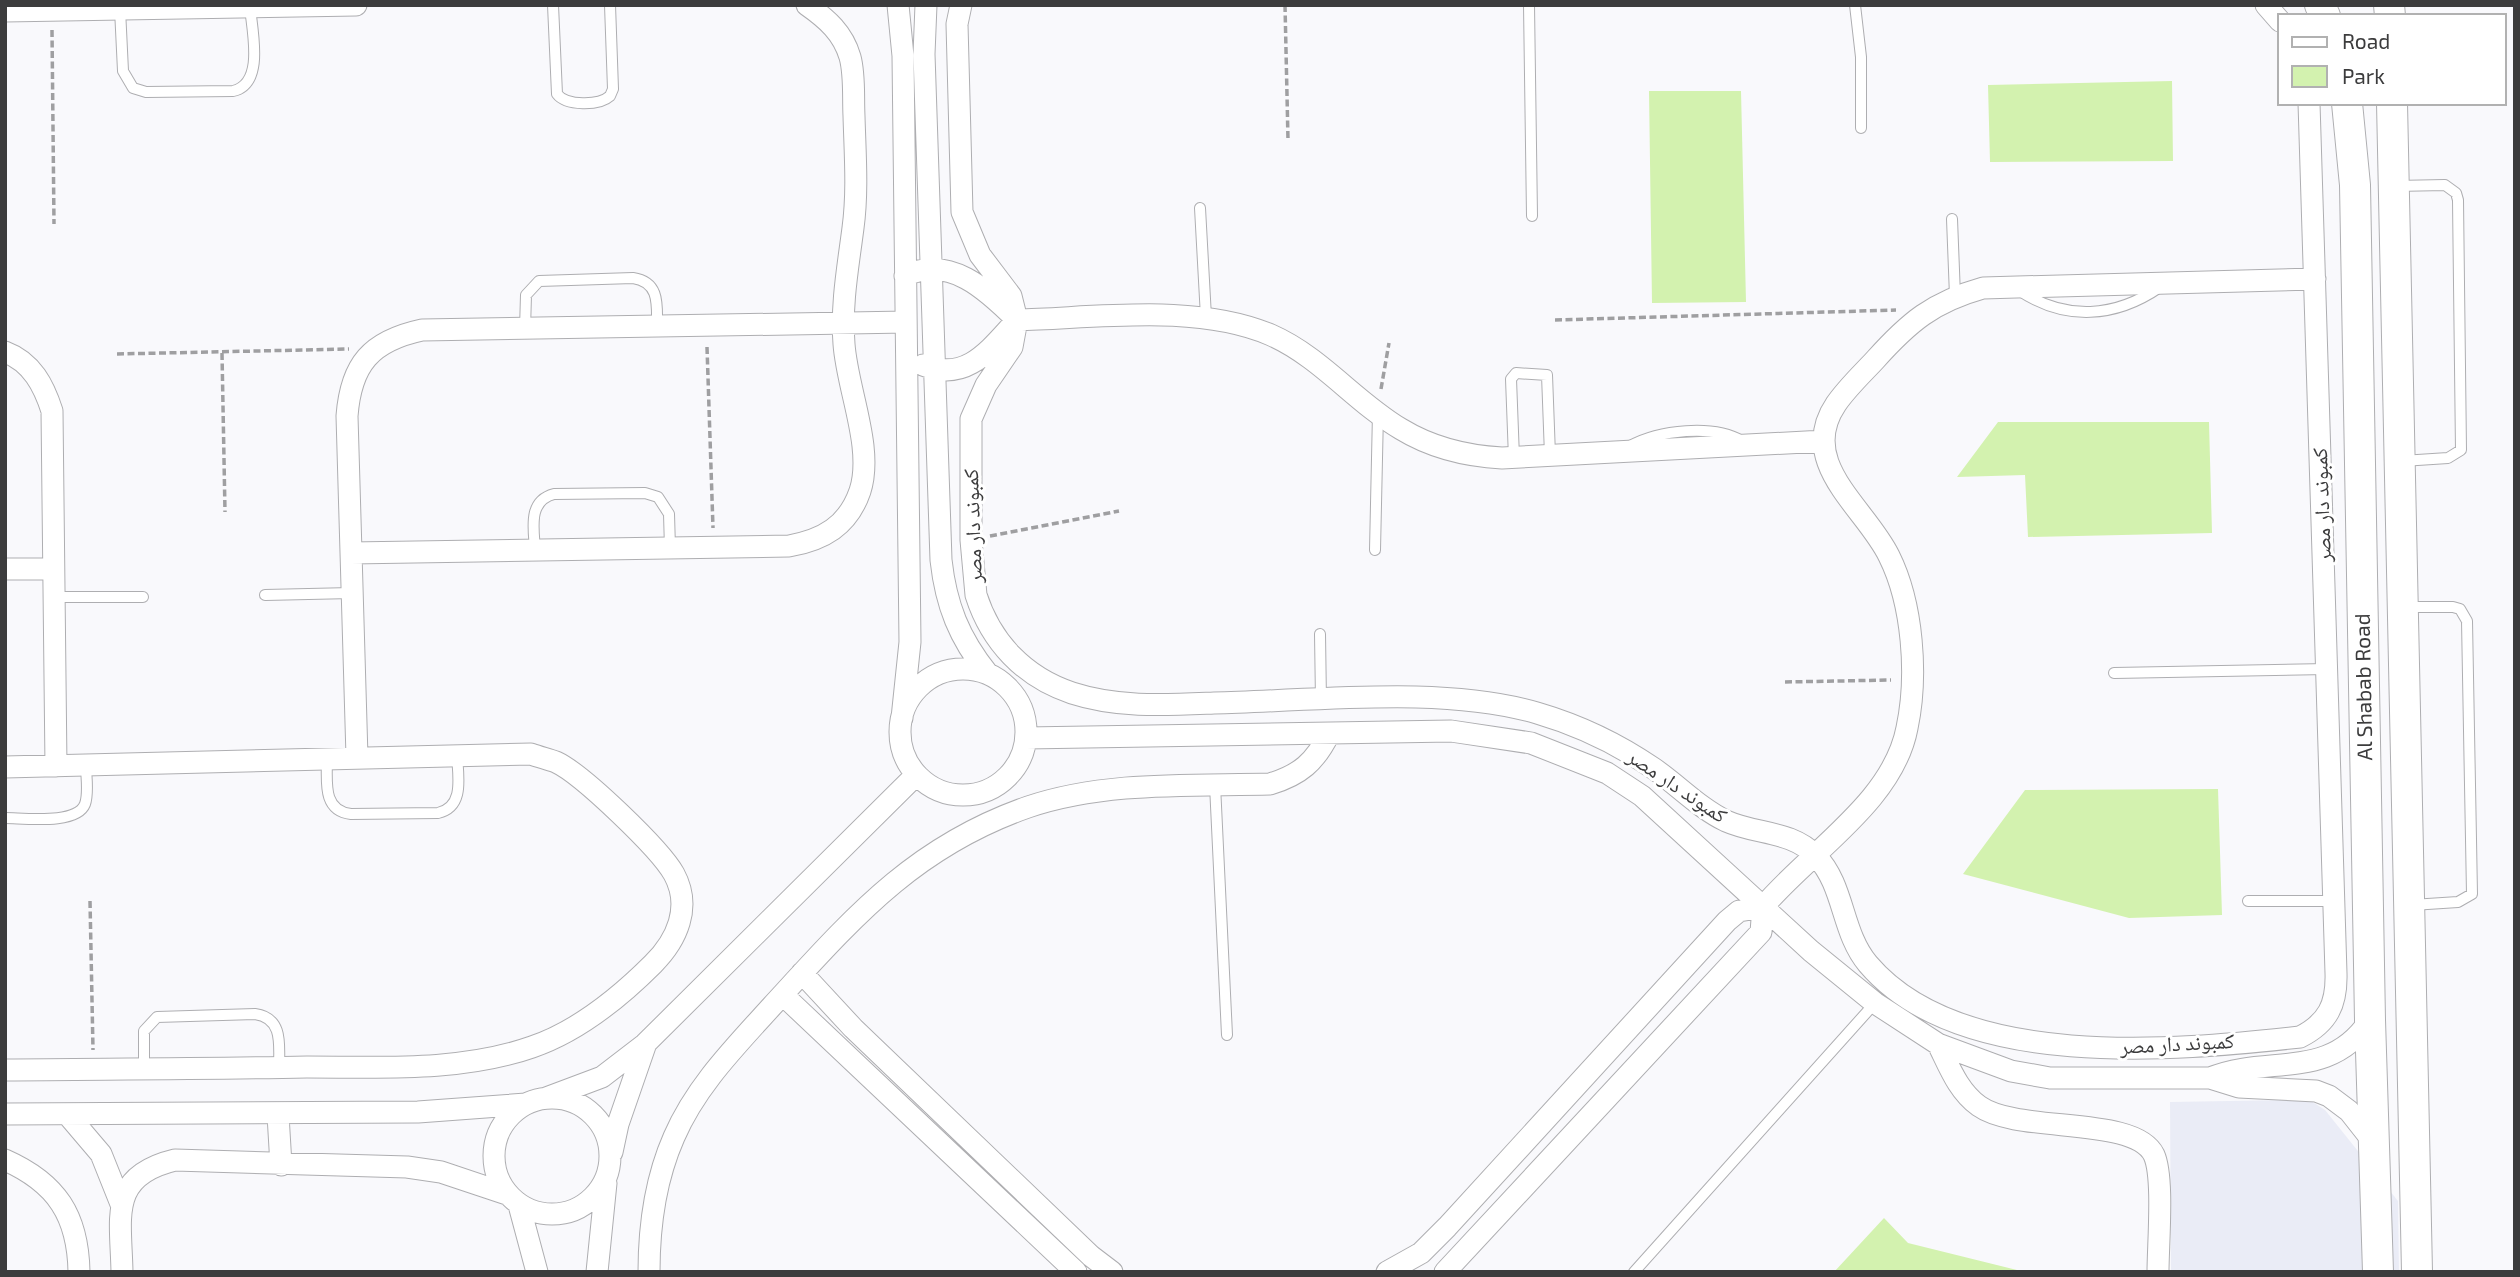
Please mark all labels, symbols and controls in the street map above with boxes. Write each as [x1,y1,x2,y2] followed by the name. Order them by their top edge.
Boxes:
[2278,14,2506,105] legend
[2342,28,2390,53] text: Road
[2342,63,2385,88] text: Park
[2306,447,2336,564] street label: كمبوند دار مصر
[957,468,987,585] street label: كمبوند دار مصر
[2349,613,2376,761] street label: Al Shabab Road
[1622,742,1733,828] street label: كمبوند دار مصر
[2118,1027,2235,1059] street label: كمبوند دار مصر

